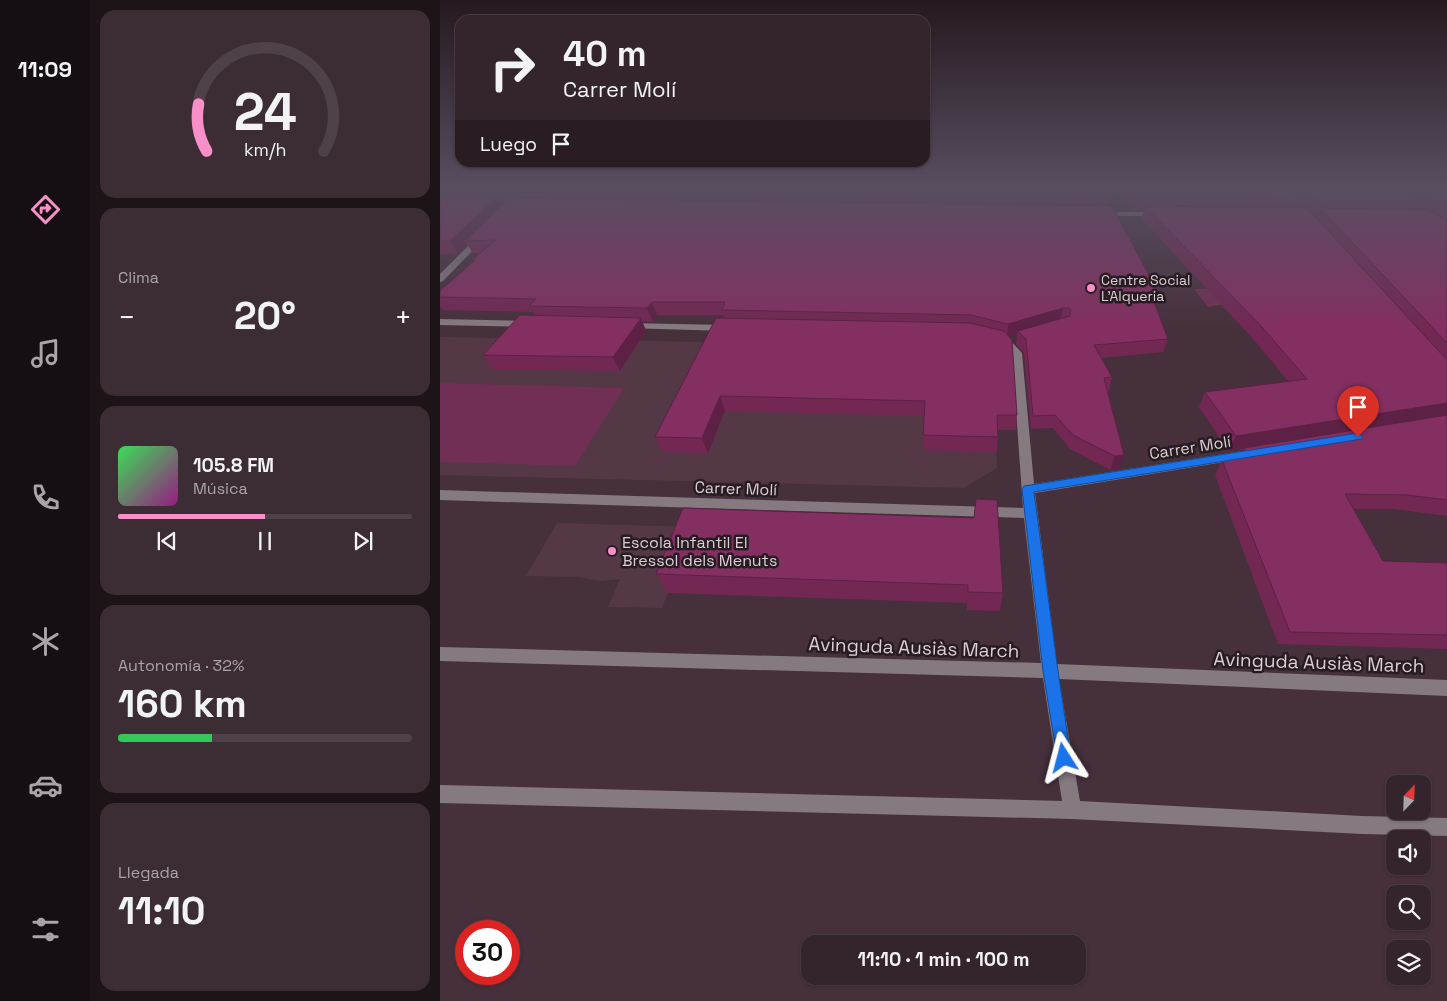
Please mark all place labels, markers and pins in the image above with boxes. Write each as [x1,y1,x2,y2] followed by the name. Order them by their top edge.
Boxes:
[1101,271,1191,305] place label: Centre Social L'Alqueria
[1085,282,1097,294] marker: Centre Social L'Alqueria
[1337,386,1379,437] pin
[622,532,777,571] place label: Escola Infantil El Bressol dels Menuts
[606,545,618,557] marker: Escola Infantil El Bressol dels Menuts

